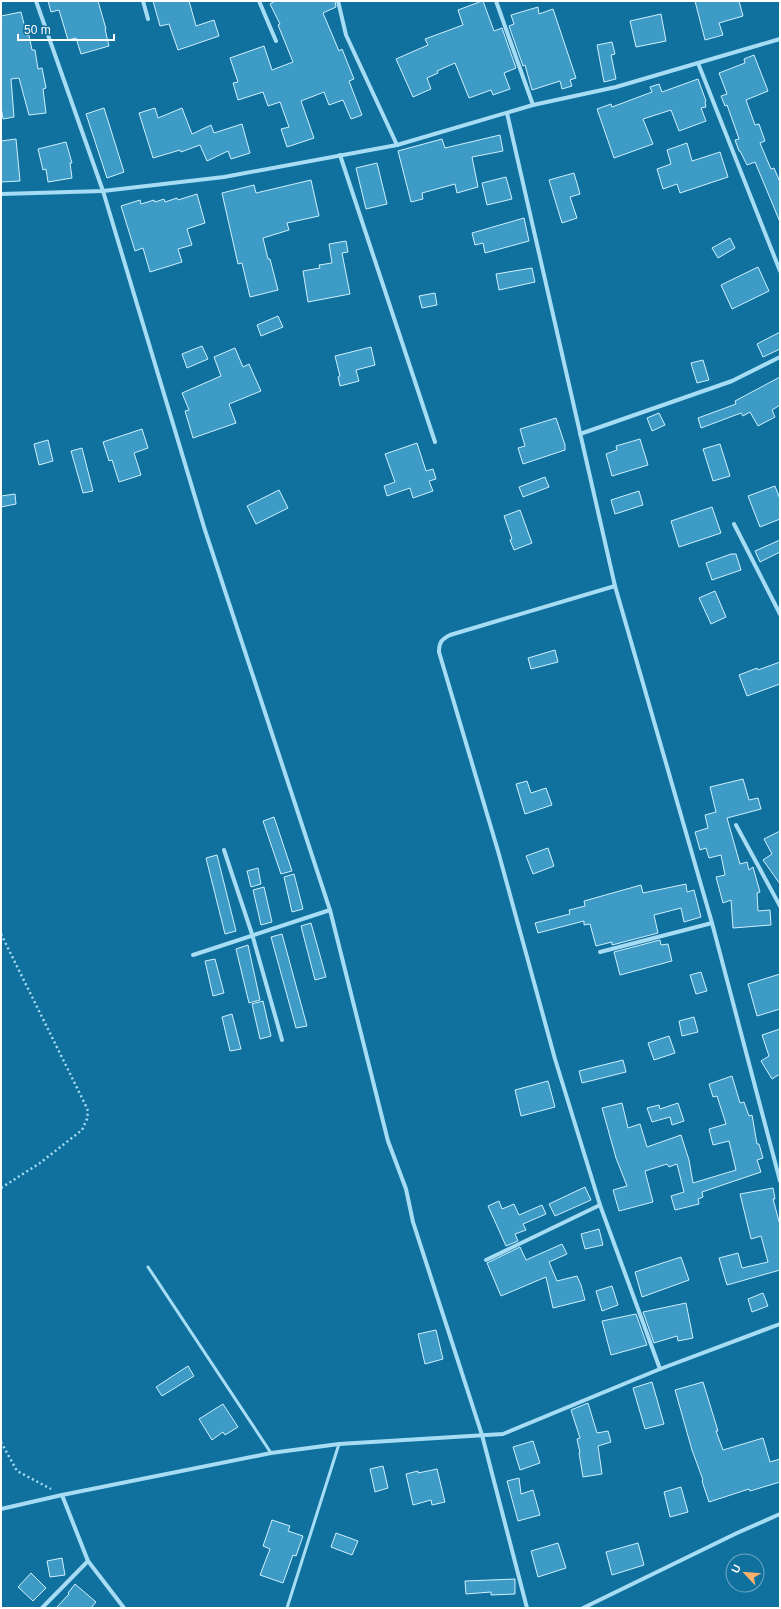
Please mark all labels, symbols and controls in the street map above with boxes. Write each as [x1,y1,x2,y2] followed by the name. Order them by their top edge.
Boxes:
[18,16,114,42] scale bar
[24,23,51,37] text: 50 m
[725,1553,765,1593] north arrow
[729,1562,743,1575] text: U

